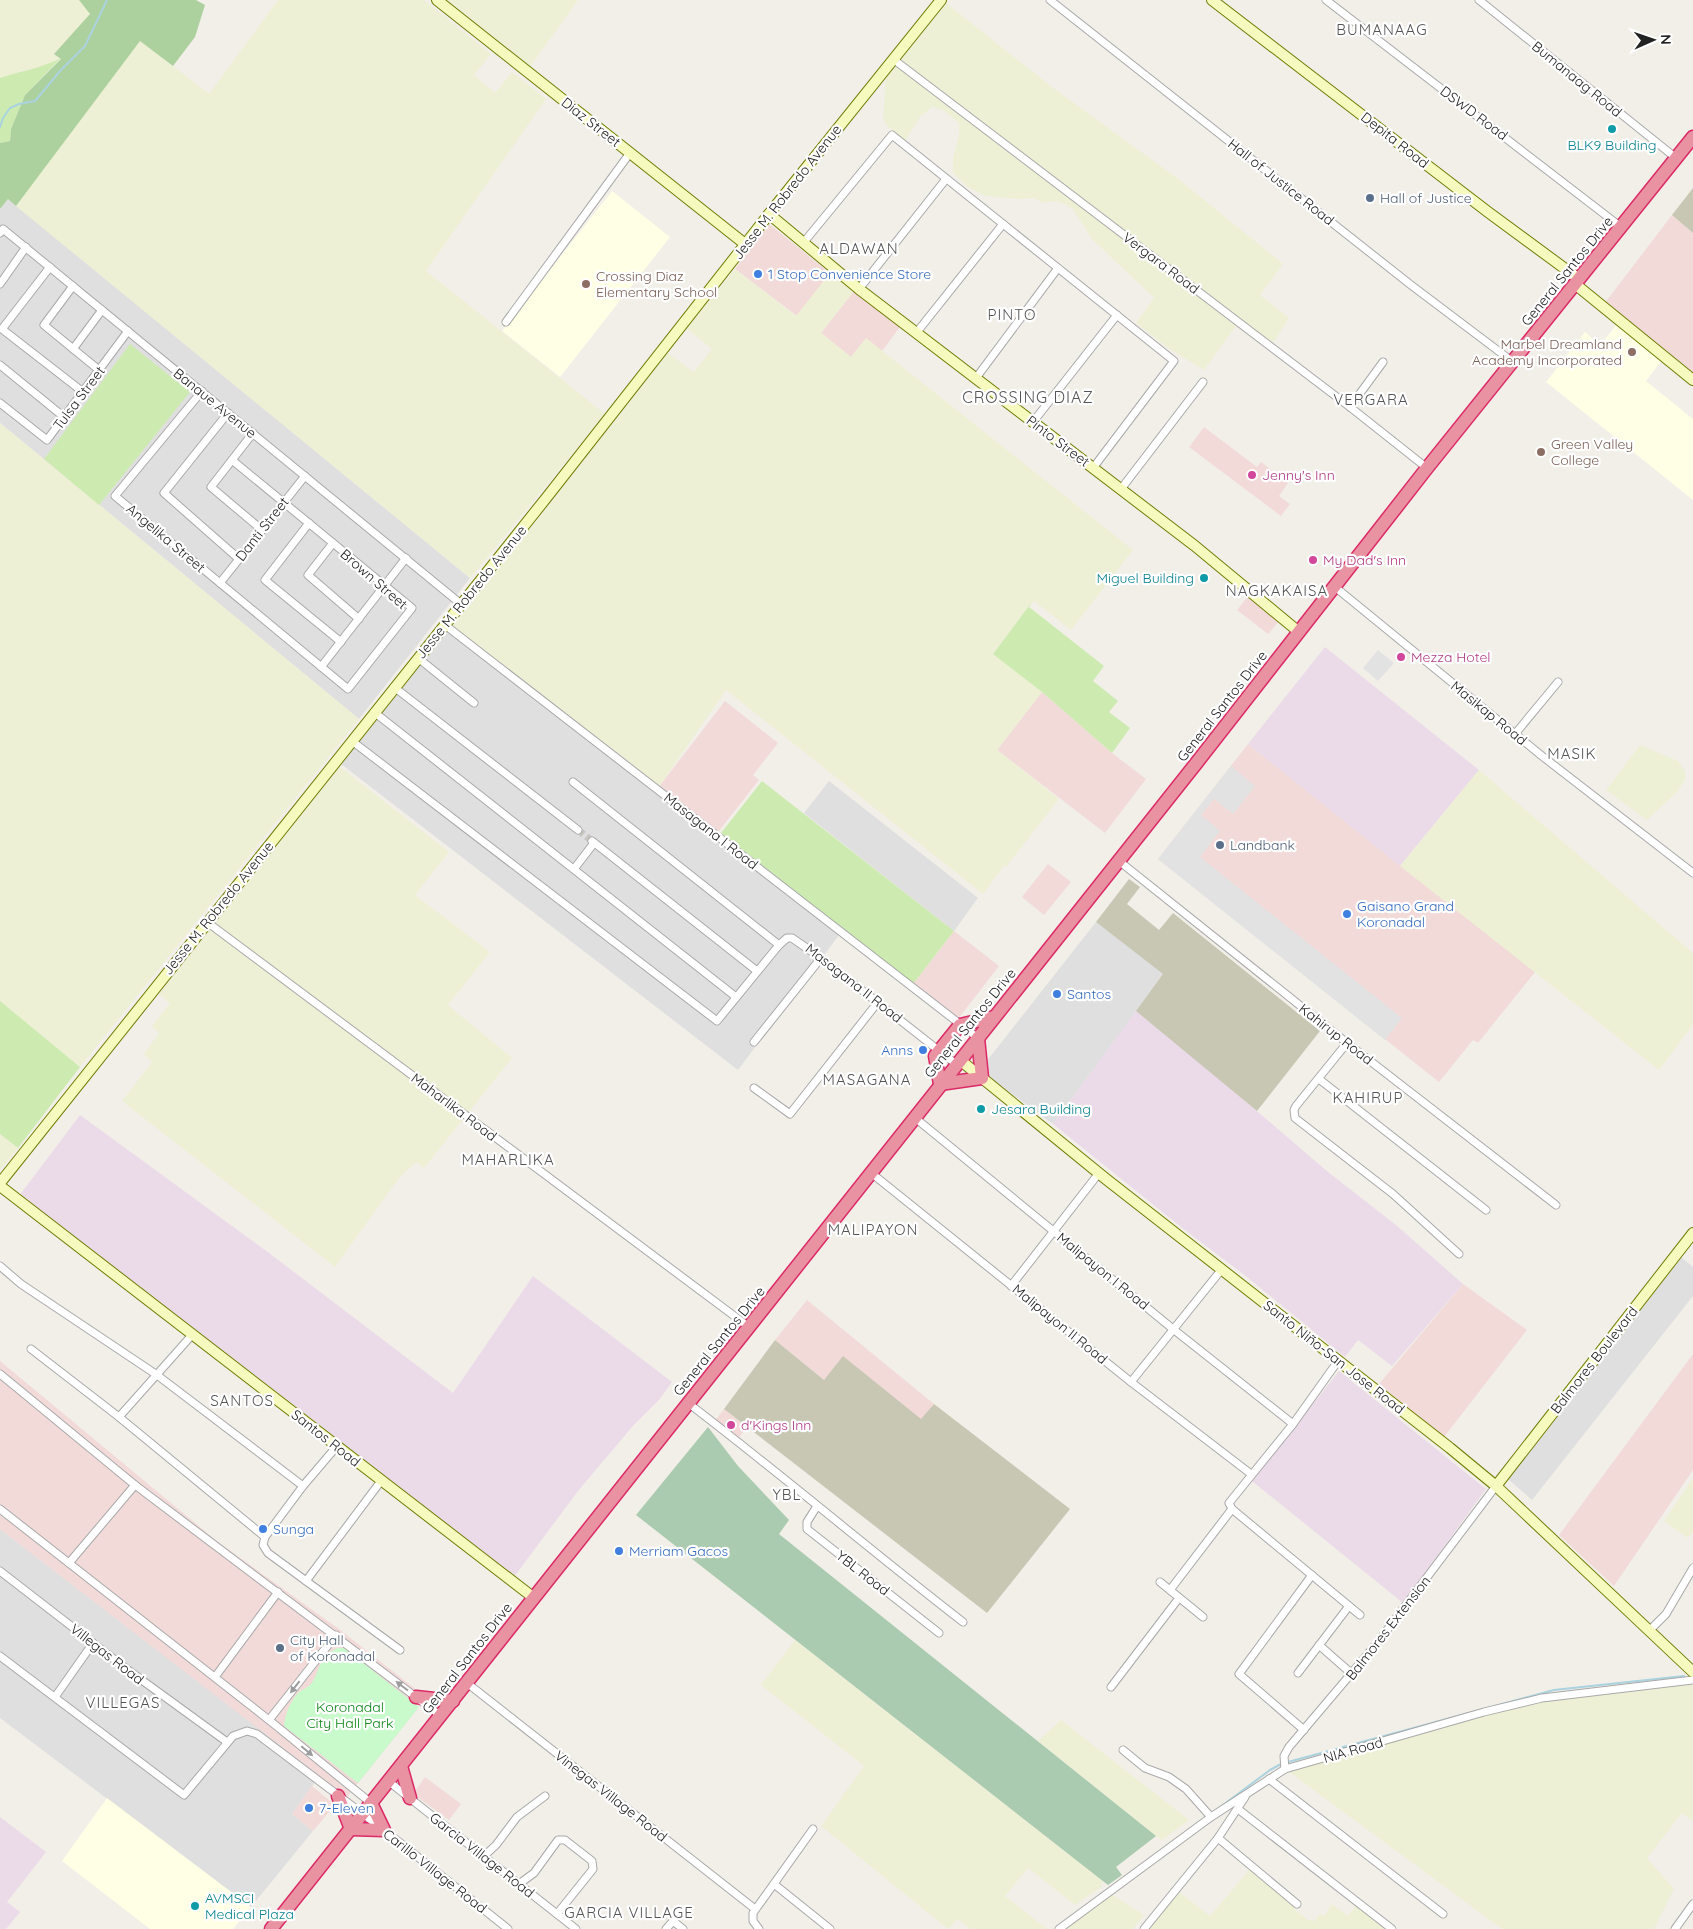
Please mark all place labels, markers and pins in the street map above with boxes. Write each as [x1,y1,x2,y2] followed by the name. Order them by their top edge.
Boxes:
[1606,123,1618,135] marker: BLK9 Building
[1567,136,1657,154] place label: BLK9 Building
[1380,189,1472,207] place label: Hall of Justice
[1364,192,1376,204] marker: Hall of Justice
[768,265,931,283] place label: 1 Stop Convenience Store
[596,267,717,301] place label: Crossing Diaz Elementary School
[752,268,764,280] marker: 1 Stop Convenience Store
[580,278,592,290] marker: Crossing Diaz Elementary School
[1472,335,1622,369] place label: Marbel Dreamland Academy Incorporated
[1626,346,1638,358] marker: Marbel Dreamland Academy Incorporated
[1551,435,1633,469] place label: Green Valley College
[1535,446,1547,458] marker: Green Valley College
[1262,466,1335,484] place label: Jenny's Inn
[1246,469,1258,481] marker: Jenny's Inn
[1323,551,1406,569] place label: My Dad's Inn
[1307,554,1319,566] marker: My Dad's Inn
[1096,569,1194,587] place label: Miguel Building
[1198,572,1210,584] marker: Miguel Building
[1411,648,1491,666] place label: Mezza Hotel
[1395,651,1407,663] marker: Mezza Hotel
[1230,836,1295,854] place label: Landbank
[1214,839,1226,851] marker: Landbank
[1357,897,1454,931] place label: Gaisano Grand Koronadal
[1341,908,1353,920] marker: Gaisano Grand Koronadal
[1067,985,1111,1003] place label: Santos
[1051,988,1063,1000] marker: Santos
[881,1041,913,1059] place label: Anns
[917,1044,929,1056] marker: Anns
[991,1100,1091,1118] place label: Jesara Building
[975,1103,987,1115] marker: Jesara Building
[741,1416,811,1434] place label: d'Kings Inn
[725,1419,737,1431] marker: d'Kings Inn
[273,1520,314,1538] place label: Sunga
[257,1523,269,1535] marker: Sunga
[629,1542,728,1560] place label: Merriam Gacos
[613,1545,625,1557] marker: Merriam Gacos
[290,1631,375,1665] place label: City Hall of Koronadal
[274,1642,286,1654] marker: City Hall of Koronadal
[319,1799,374,1817] place label: 7-Eleven
[303,1802,315,1814] marker: 7-Eleven
[205,1889,294,1923] place label: AVMSCI Medical Plaza
[189,1900,201,1912] marker: AVMSCI Medical Plaza

